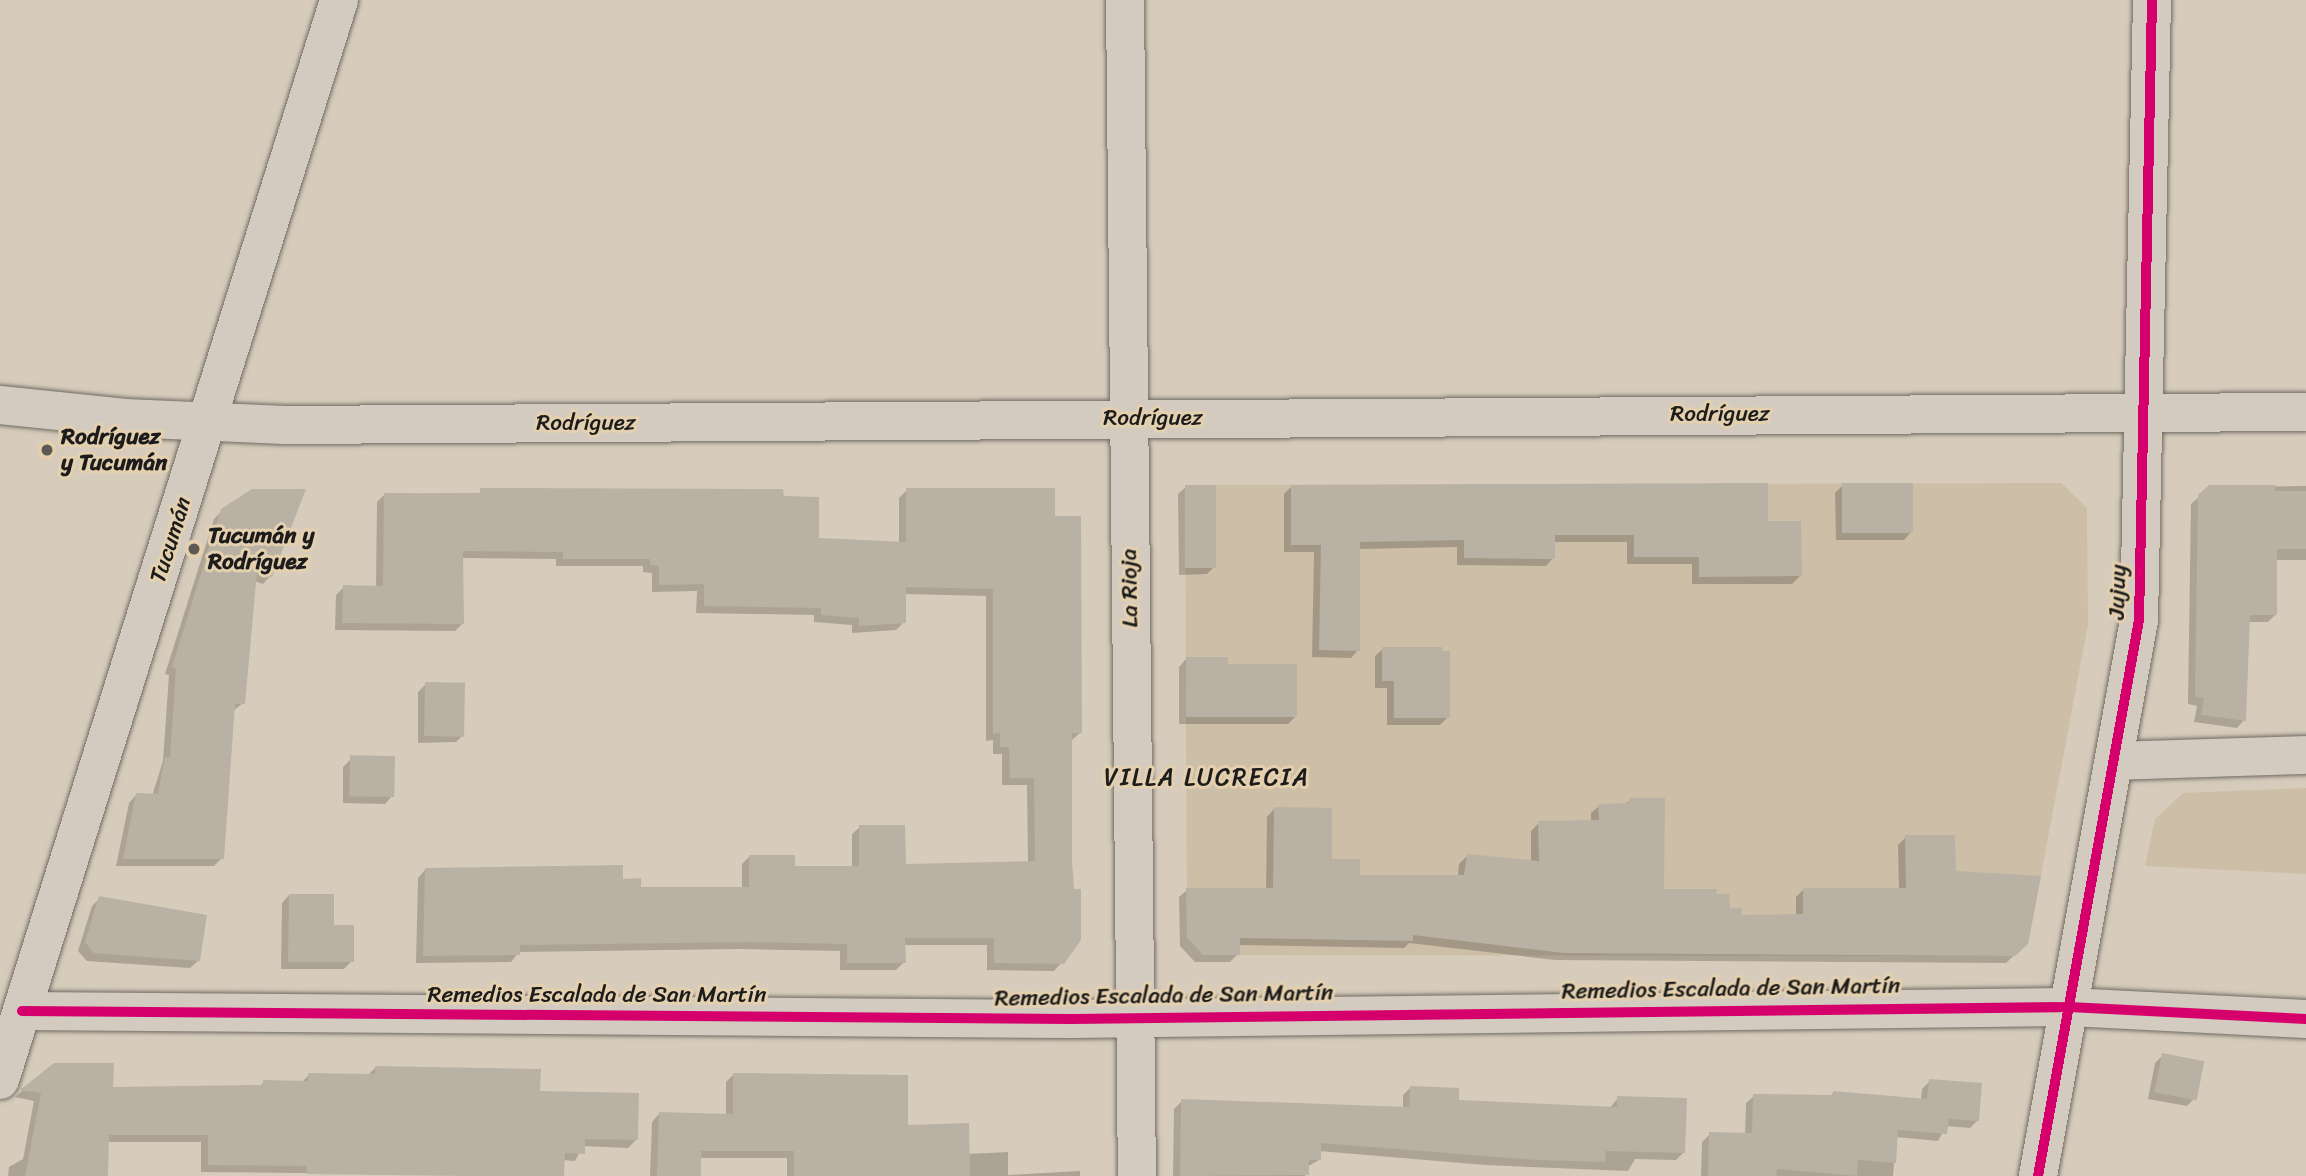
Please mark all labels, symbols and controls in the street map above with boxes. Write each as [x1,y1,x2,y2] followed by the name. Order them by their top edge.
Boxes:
[1670,400,1770,428] street label: Rodríguez
[1103,404,1203,432] street label: Rodríguez
[536,409,636,437] street label: Rodríguez
[61,423,167,477] place label: Rodríguez y Tucumán
[39,442,55,458] marker: Rodríguez y Tucumán
[144,494,198,586] street label: Tucumán
[208,522,314,576] place label: Tucumán y Rodríguez
[186,541,202,557] marker: Tucumán y Rodríguez
[1116,548,1144,628] street label: La Rioja
[2103,564,2133,620] street label: Jujuy
[1107,764,1307,792] district label: VILLA LUCRECIA
[1562,972,1900,1006] street label: Remedios Escalada de San Martín
[995,979,1333,1013] street label: Remedios Escalada de San Martín
[428,981,766,1009] street label: Remedios Escalada de San Martín

